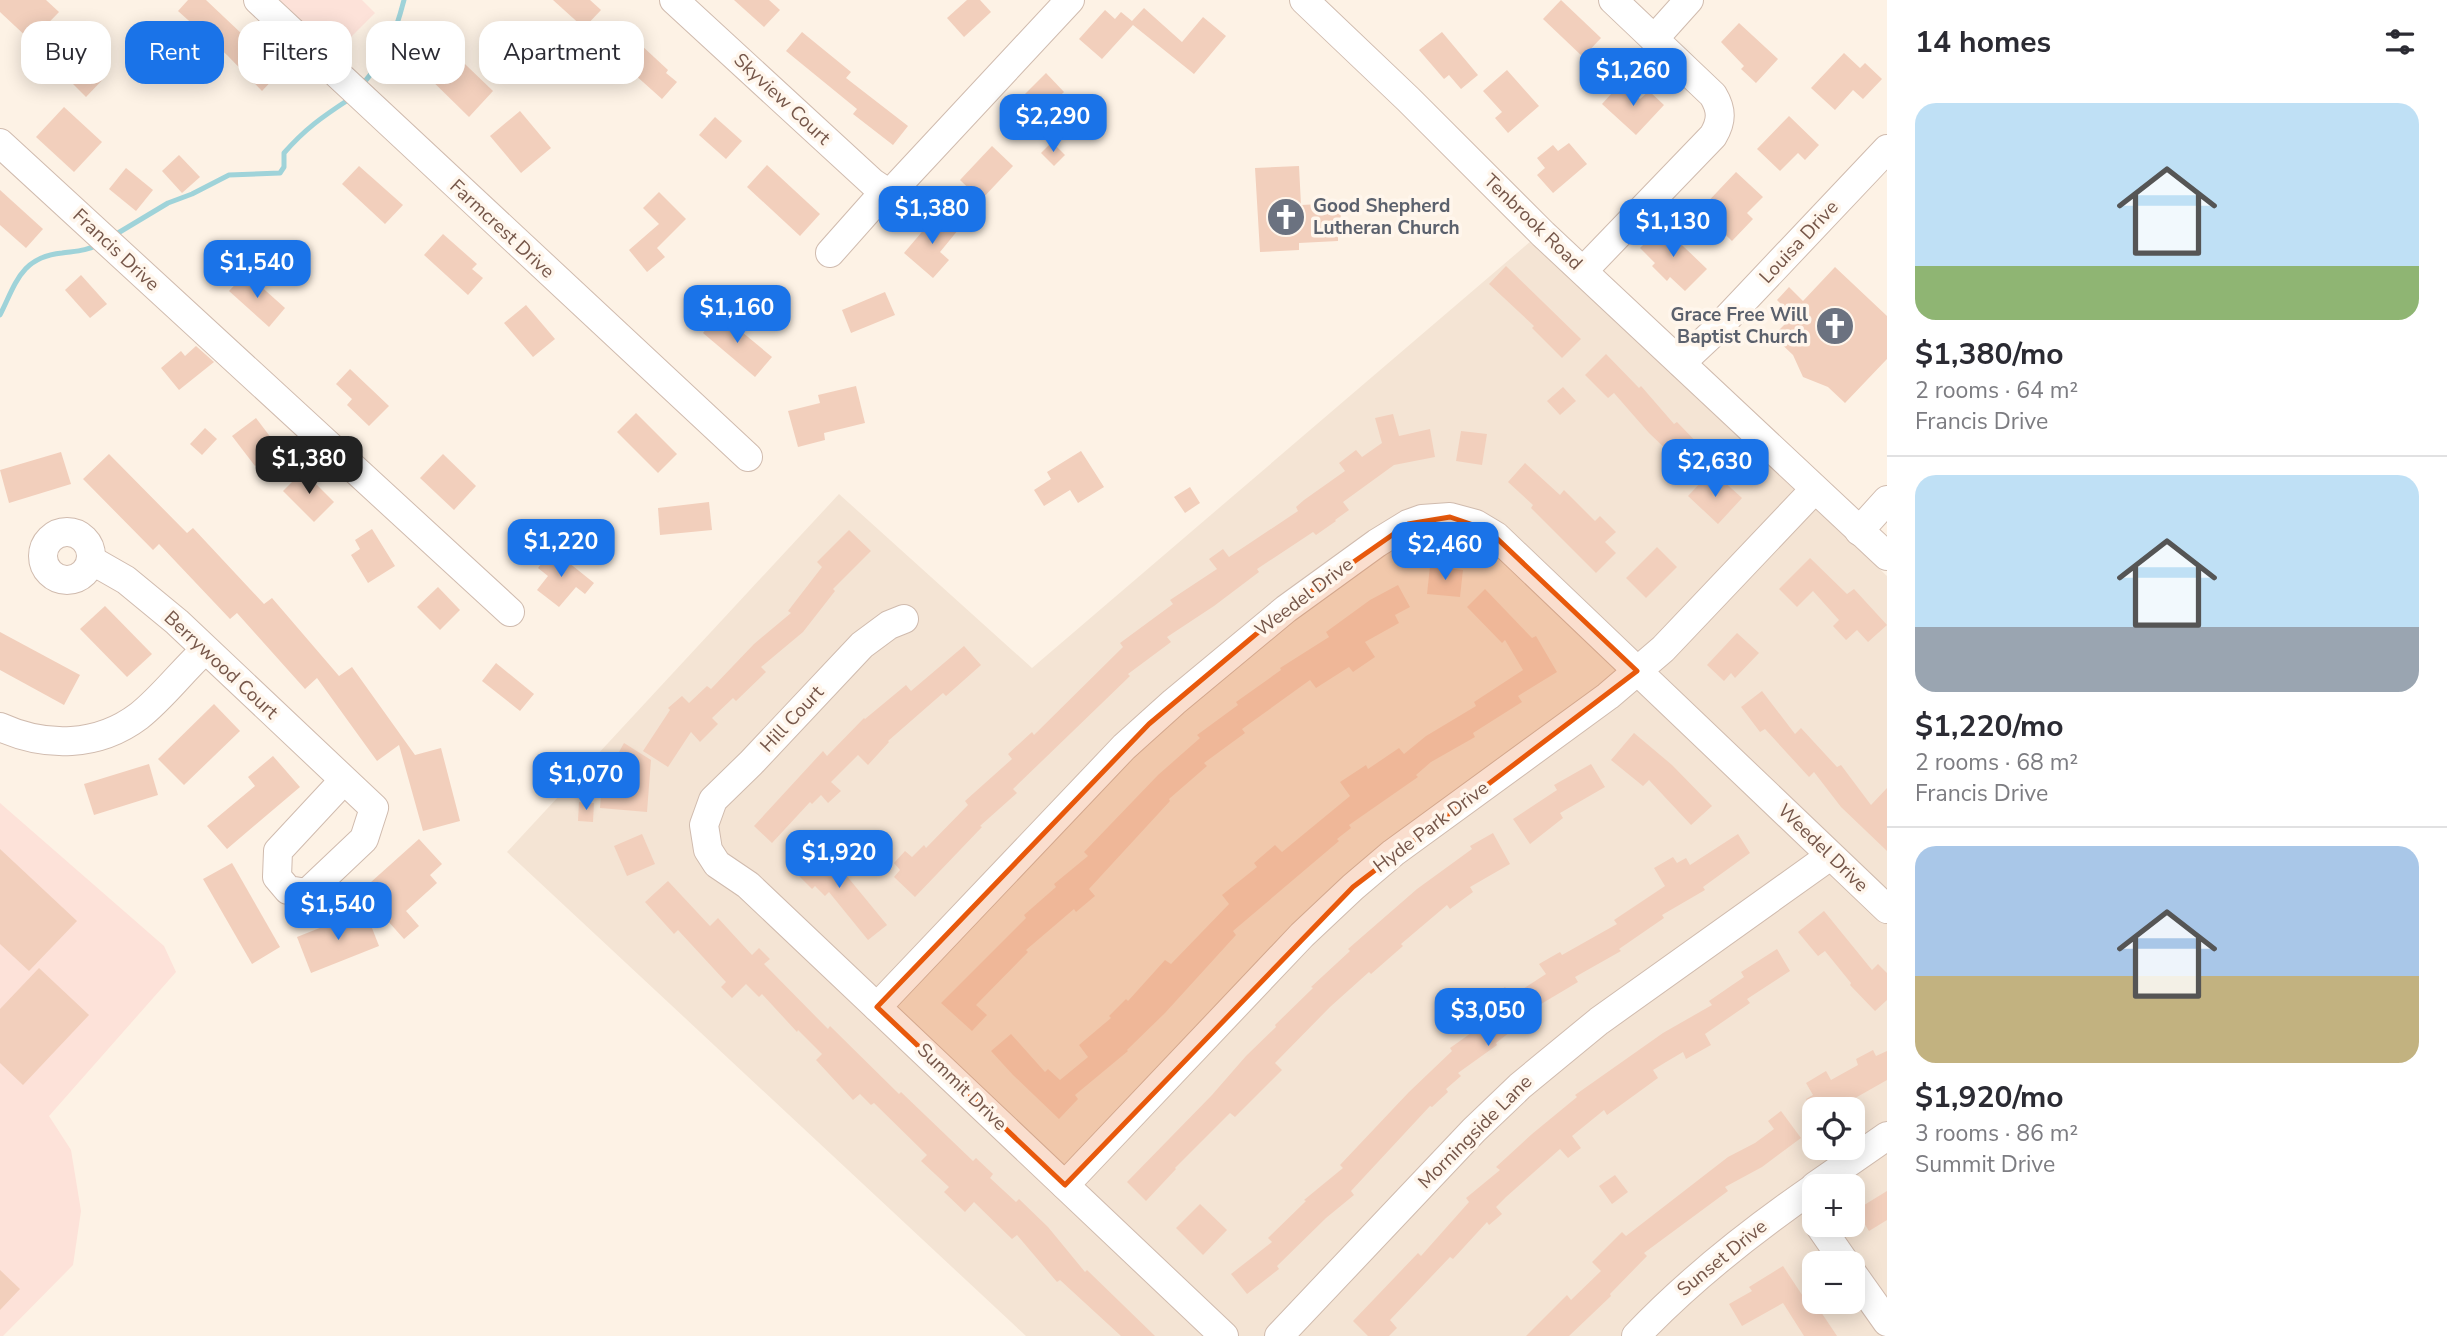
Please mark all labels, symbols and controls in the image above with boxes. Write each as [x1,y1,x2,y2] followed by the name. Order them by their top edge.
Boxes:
[21,21,111,84] chip: Buy
[125,21,224,84] chip: Rent
[238,21,352,84] chip: Filters
[366,21,465,84] chip: New
[479,21,644,84] chip: Apartment
[1915,22,2051,63] text: 14 homes
[2381,23,2419,61] icon: filters
[728,47,836,151] street label: Skyview Court
[1576,48,1690,108] pin: $1,260
[1596,55,1670,86] text: $1,260
[996,94,1110,154] pin: $2,290
[1016,101,1090,132] text: $2,290
[2104,148,2230,274] icon: home
[1478,168,1588,276] street label: Tenbrook Road
[444,174,560,284] street label: Farmcrest Drive
[875,187,989,246] pin: $1,380
[895,193,969,224] text: $1,380
[1313,193,1460,241] place label: Good Shepherd Lutheran Church
[1754,195,1844,289] street label: Louisa Drive
[1265,196,1307,238] church icon: Good Shepherd Lutheran Church
[1616,200,1730,259] pin: $1,130
[67,203,165,297] street label: Francis Drive
[1636,206,1710,237] text: $1,130
[200,240,314,300] pin: $1,540
[220,247,294,278] text: $1,540
[680,286,794,345] pin: $1,160
[700,292,774,323] text: $1,160
[1670,302,1808,350] place label: Grace Free Will Baptist Church
[1814,305,1856,347] church icon: Grace Free Will Baptist Church
[1915,334,2064,375] text: $1,380/mo
[1915,375,2078,406] text: 2 rooms · 64 m²
[1915,406,2048,437] text: Francis Drive
[252,436,366,496] pin: $1,380
[1658,440,1772,499] pin: $2,630
[272,443,346,474] text: $1,380
[1678,446,1752,477] text: $2,630
[504,520,618,579] pin: $1,220
[2104,520,2230,646] icon: home
[1388,522,1502,582] pin: $2,460
[524,526,598,557] text: $1,220
[1408,529,1482,560] text: $2,460
[1250,551,1358,643] street label: Weedel Drive
[158,605,284,725] street label: Berrywood Court
[754,680,830,758] street label: Hill Court
[1915,706,2064,747] text: $1,220/mo
[1915,747,2078,778] text: 2 rooms · 68 m²
[529,752,643,812] pin: $1,070
[549,759,623,790] text: $1,070
[1368,775,1494,879] street label: Hyde Park Drive
[1915,778,2048,809] text: Francis Drive
[1772,798,1874,898] street label: Weedel Drive
[782,830,896,890] pin: $1,920
[802,837,876,868] text: $1,920
[281,883,395,942] pin: $1,540
[301,889,375,920] text: $1,540
[2104,891,2230,1017] icon: home
[1431,988,1545,1048] pin: $3,050
[1451,995,1525,1026] text: $3,050
[911,1037,1013,1137] street label: Summit Drive
[1412,1069,1538,1195] street label: Morningside Lane
[1915,1077,2064,1118] text: $1,920/mo
[1802,1097,1865,1314] map controls
[1802,1097,1865,1160] button: locate
[1915,1118,2078,1149] text: 3 rooms · 86 m²
[1915,1149,2055,1180] text: Summit Drive
[1802,1174,1865,1237] button: +
[1671,1214,1773,1302] street label: Sunset Drive
[1802,1251,1865,1314] button: −

